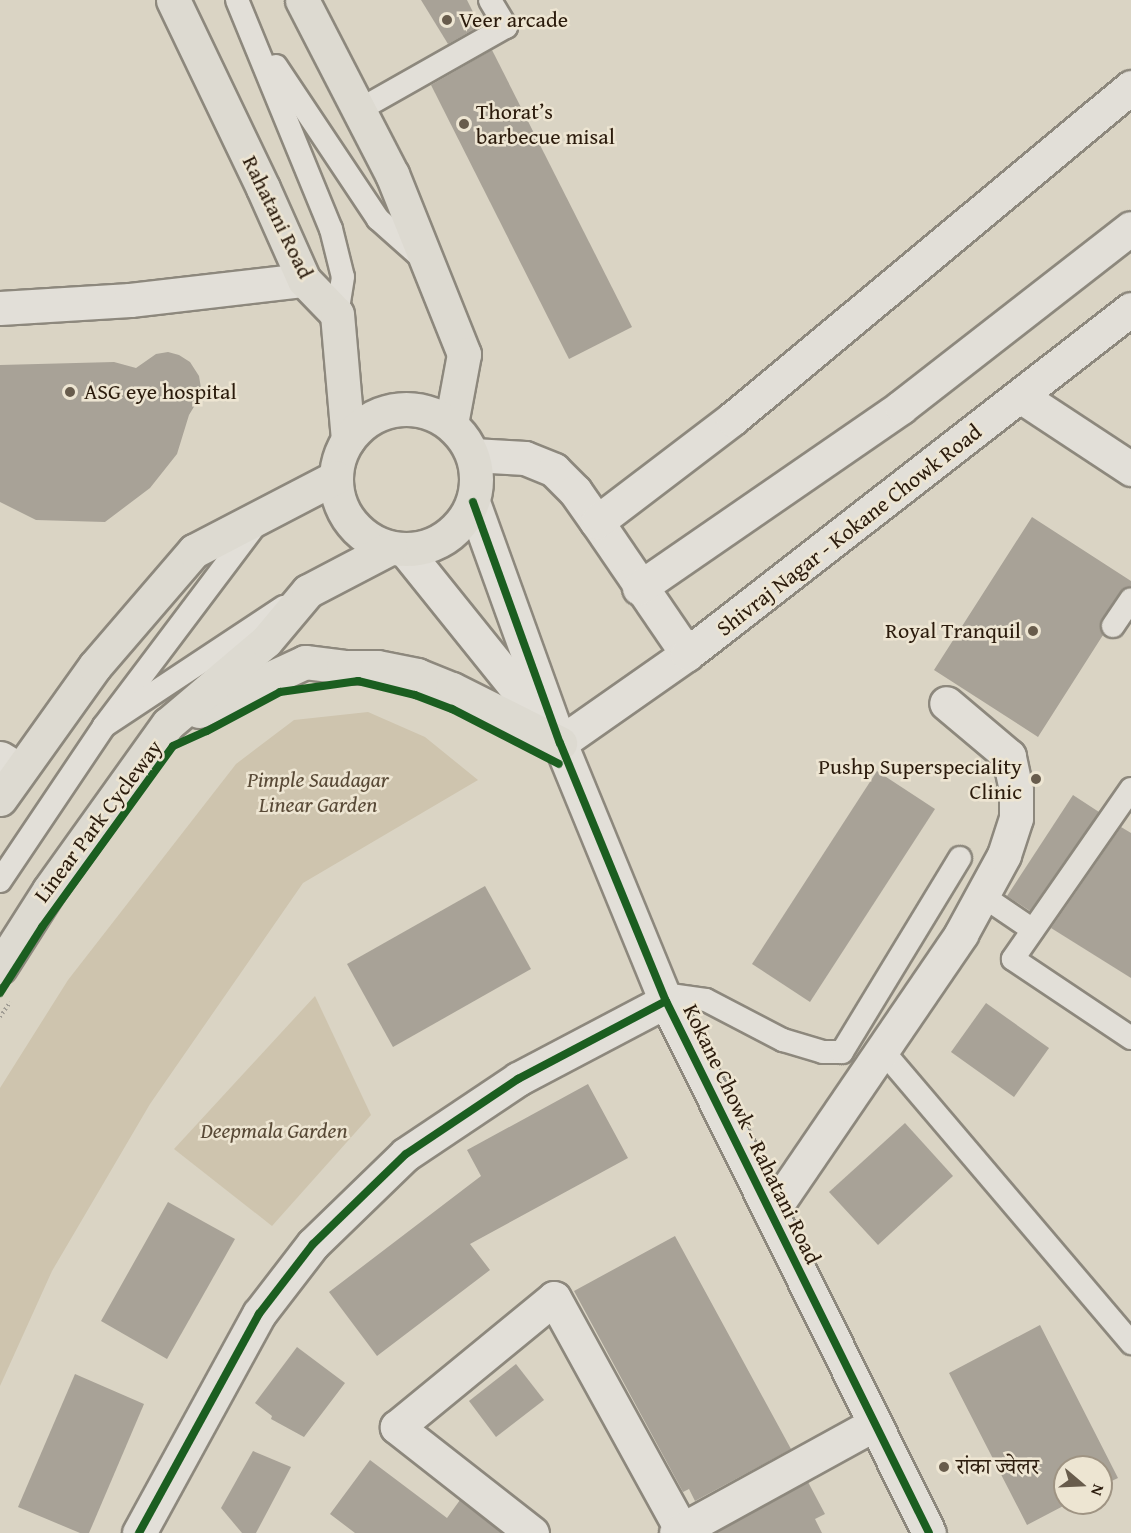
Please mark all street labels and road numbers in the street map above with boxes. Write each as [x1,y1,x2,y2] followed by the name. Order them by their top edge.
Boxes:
[237,151,319,283] street label: Rahatani Road
[711,418,987,642] street label: Shivraj Nagar - Kokane Chowk Road
[28,735,168,907] street label: Linear Park Cycleway
[677,1000,827,1268] street label: Kokane Chowk - Rahatani Road

